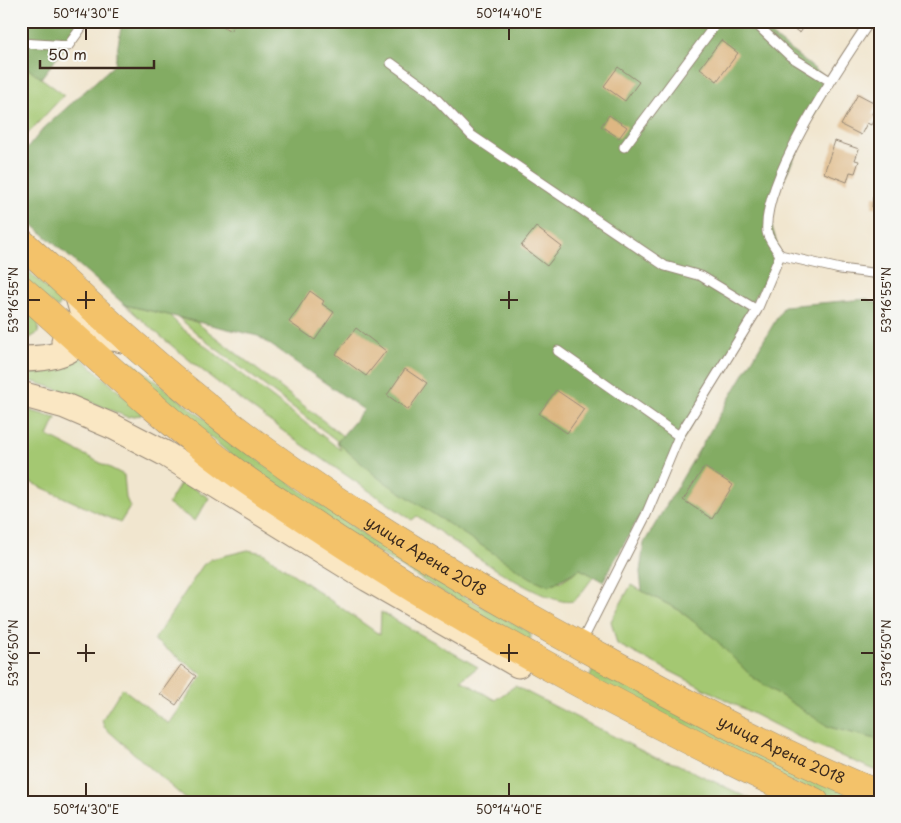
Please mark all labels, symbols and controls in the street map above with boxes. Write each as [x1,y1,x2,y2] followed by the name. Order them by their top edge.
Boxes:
[53,4,119,22] text: 50°14'30"E
[476,4,542,22] text: 50°14'40"E
[40,38,154,70] scale bar
[48,42,87,65] text: 50 m
[4,267,22,333] text: 53°16'55"N
[877,267,895,333] text: 53°16'55"N
[362,509,492,601] street label: улица Арена 2018
[4,619,22,687] text: 53°16'50"N
[877,619,895,687] text: 53°16'50"N
[715,708,849,789] street label: улица Арена 2018
[53,800,119,818] text: 50°14'30"E
[476,800,542,818] text: 50°14'40"E

